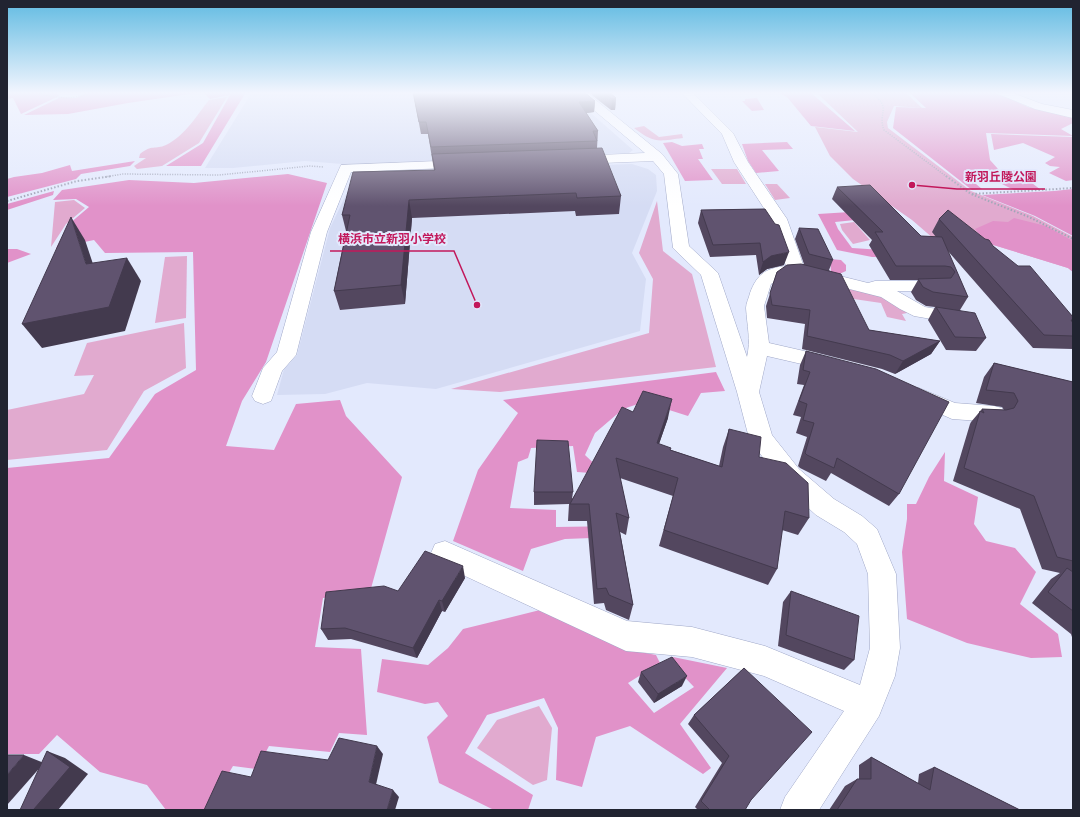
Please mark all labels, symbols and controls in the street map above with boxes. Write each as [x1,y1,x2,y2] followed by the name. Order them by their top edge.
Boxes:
[957,165,1045,189] callout: 新羽丘陵公園
[965,168,1037,185] text: 新羽丘陵公園
[330,227,454,251] callout: 横浜市立新羽小学校
[338,230,446,247] text: 横浜市立新羽小学校

